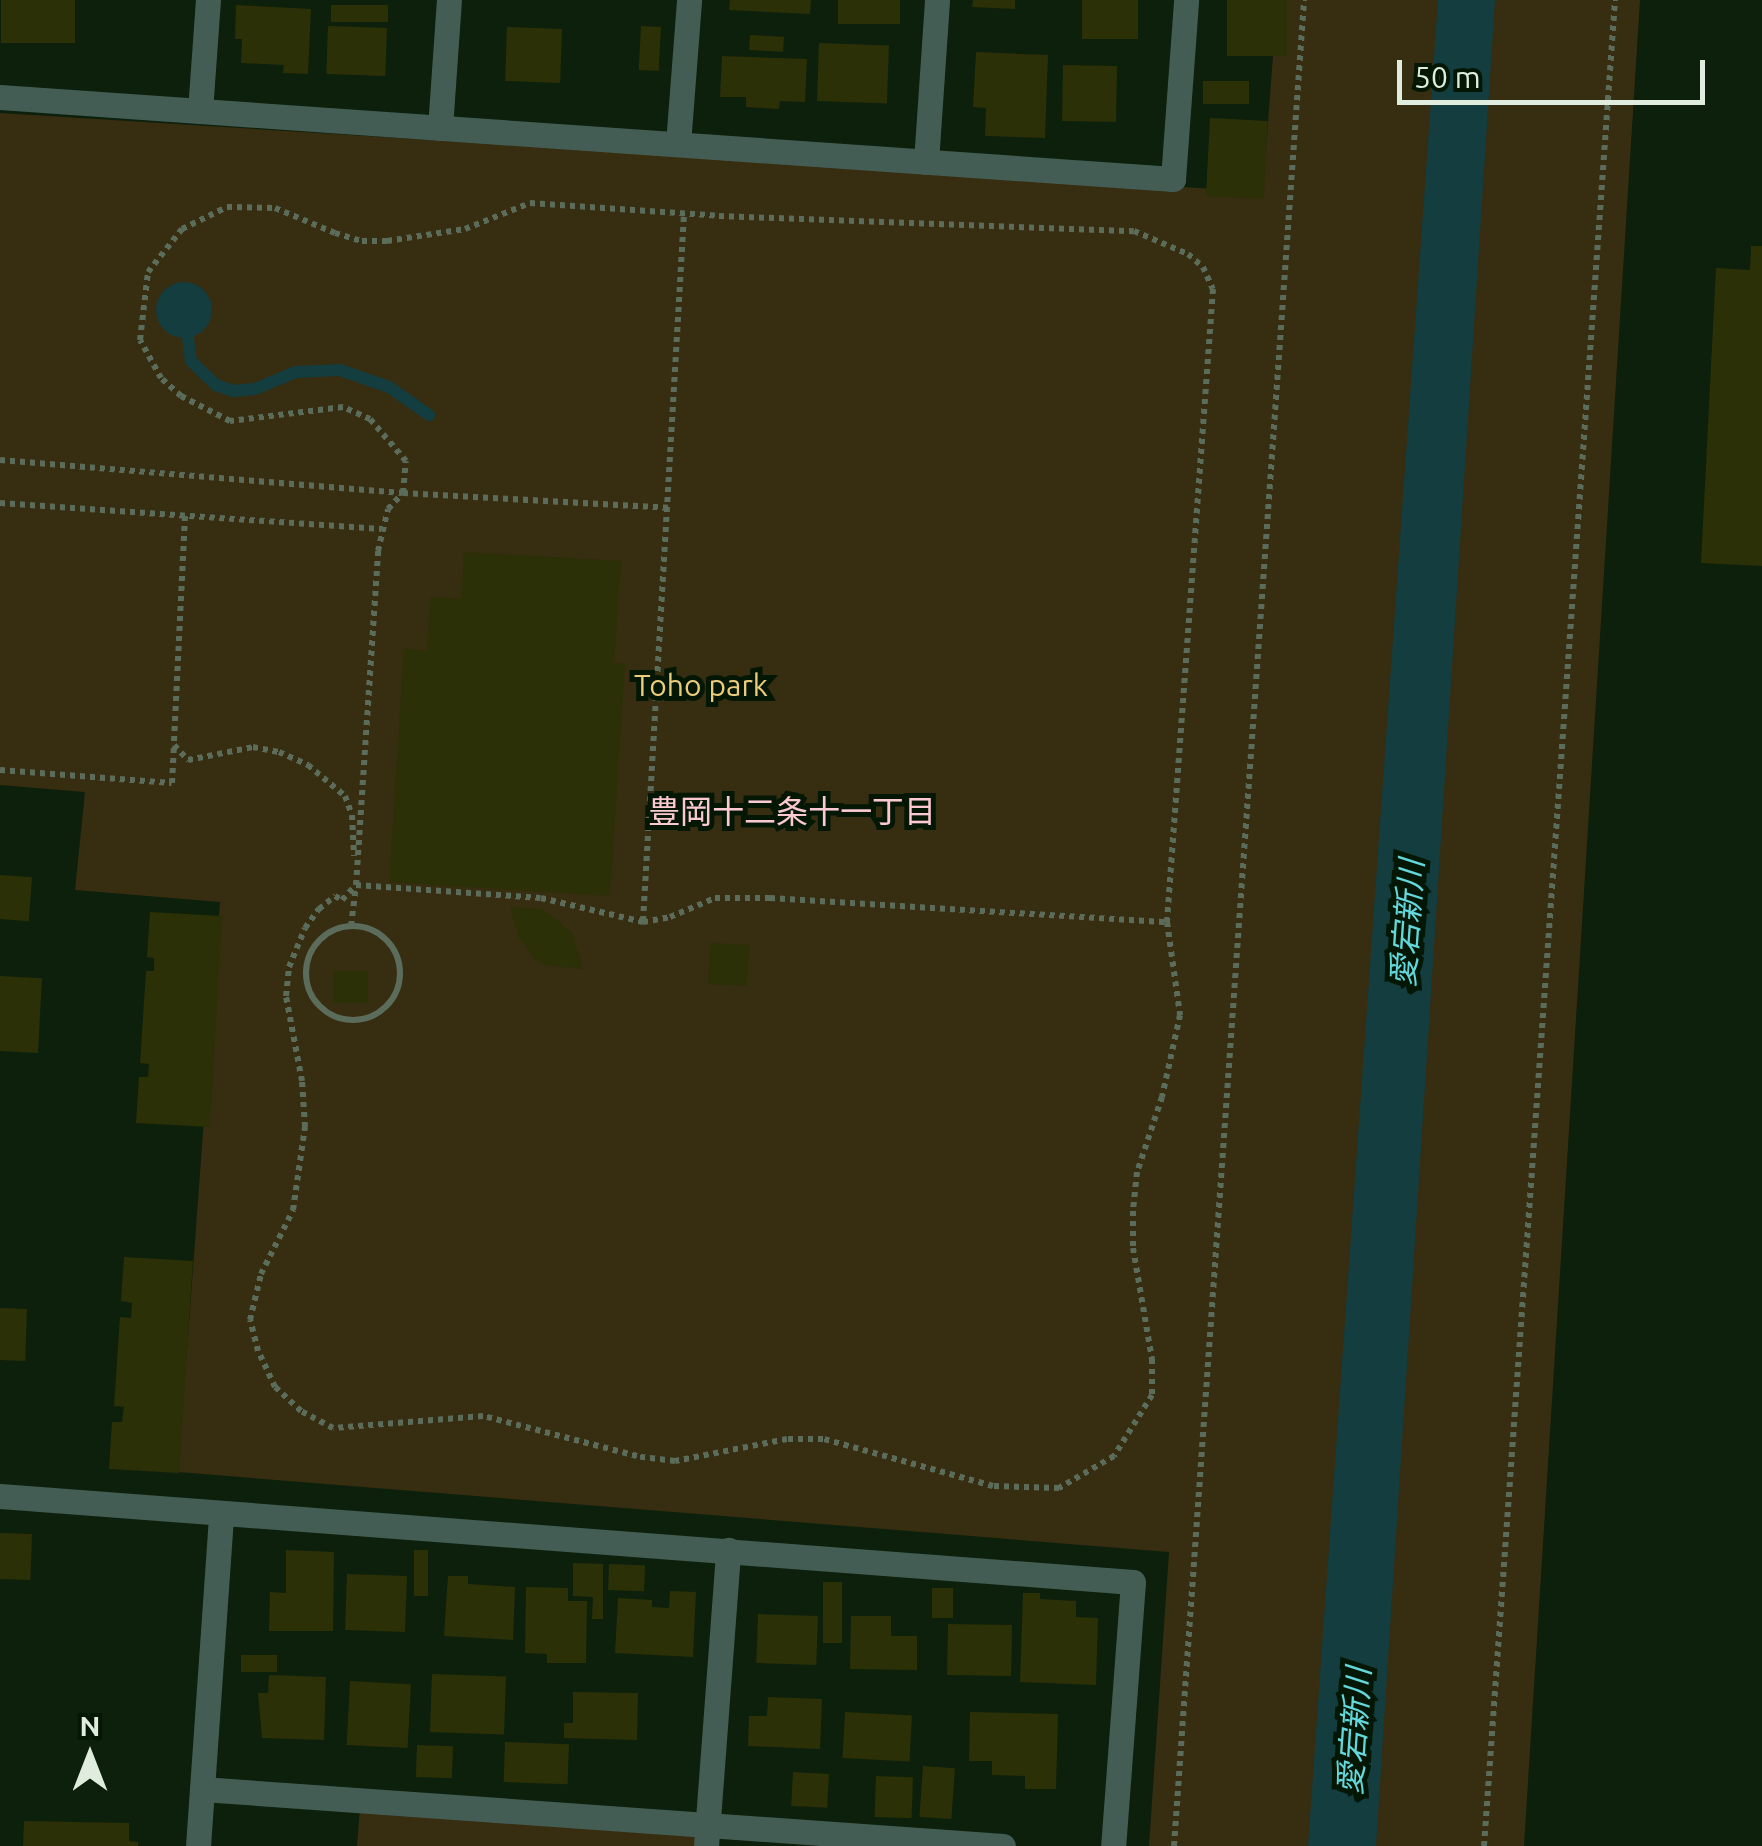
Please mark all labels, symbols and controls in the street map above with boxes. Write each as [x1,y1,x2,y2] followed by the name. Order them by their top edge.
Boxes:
[1402,40,1710,102] scale bar
[1414,60,1481,94] text: 50 m
[634,667,768,703] park label: Toho park
[648,792,936,830] district label: 豊岡十二条十一丁目
[1383,858,1431,988] water label: 愛宕新川
[1330,1666,1378,1796] water label: 愛宕新川
[40,1706,140,1806] north arrow
[80,1710,100,1741] text: N

